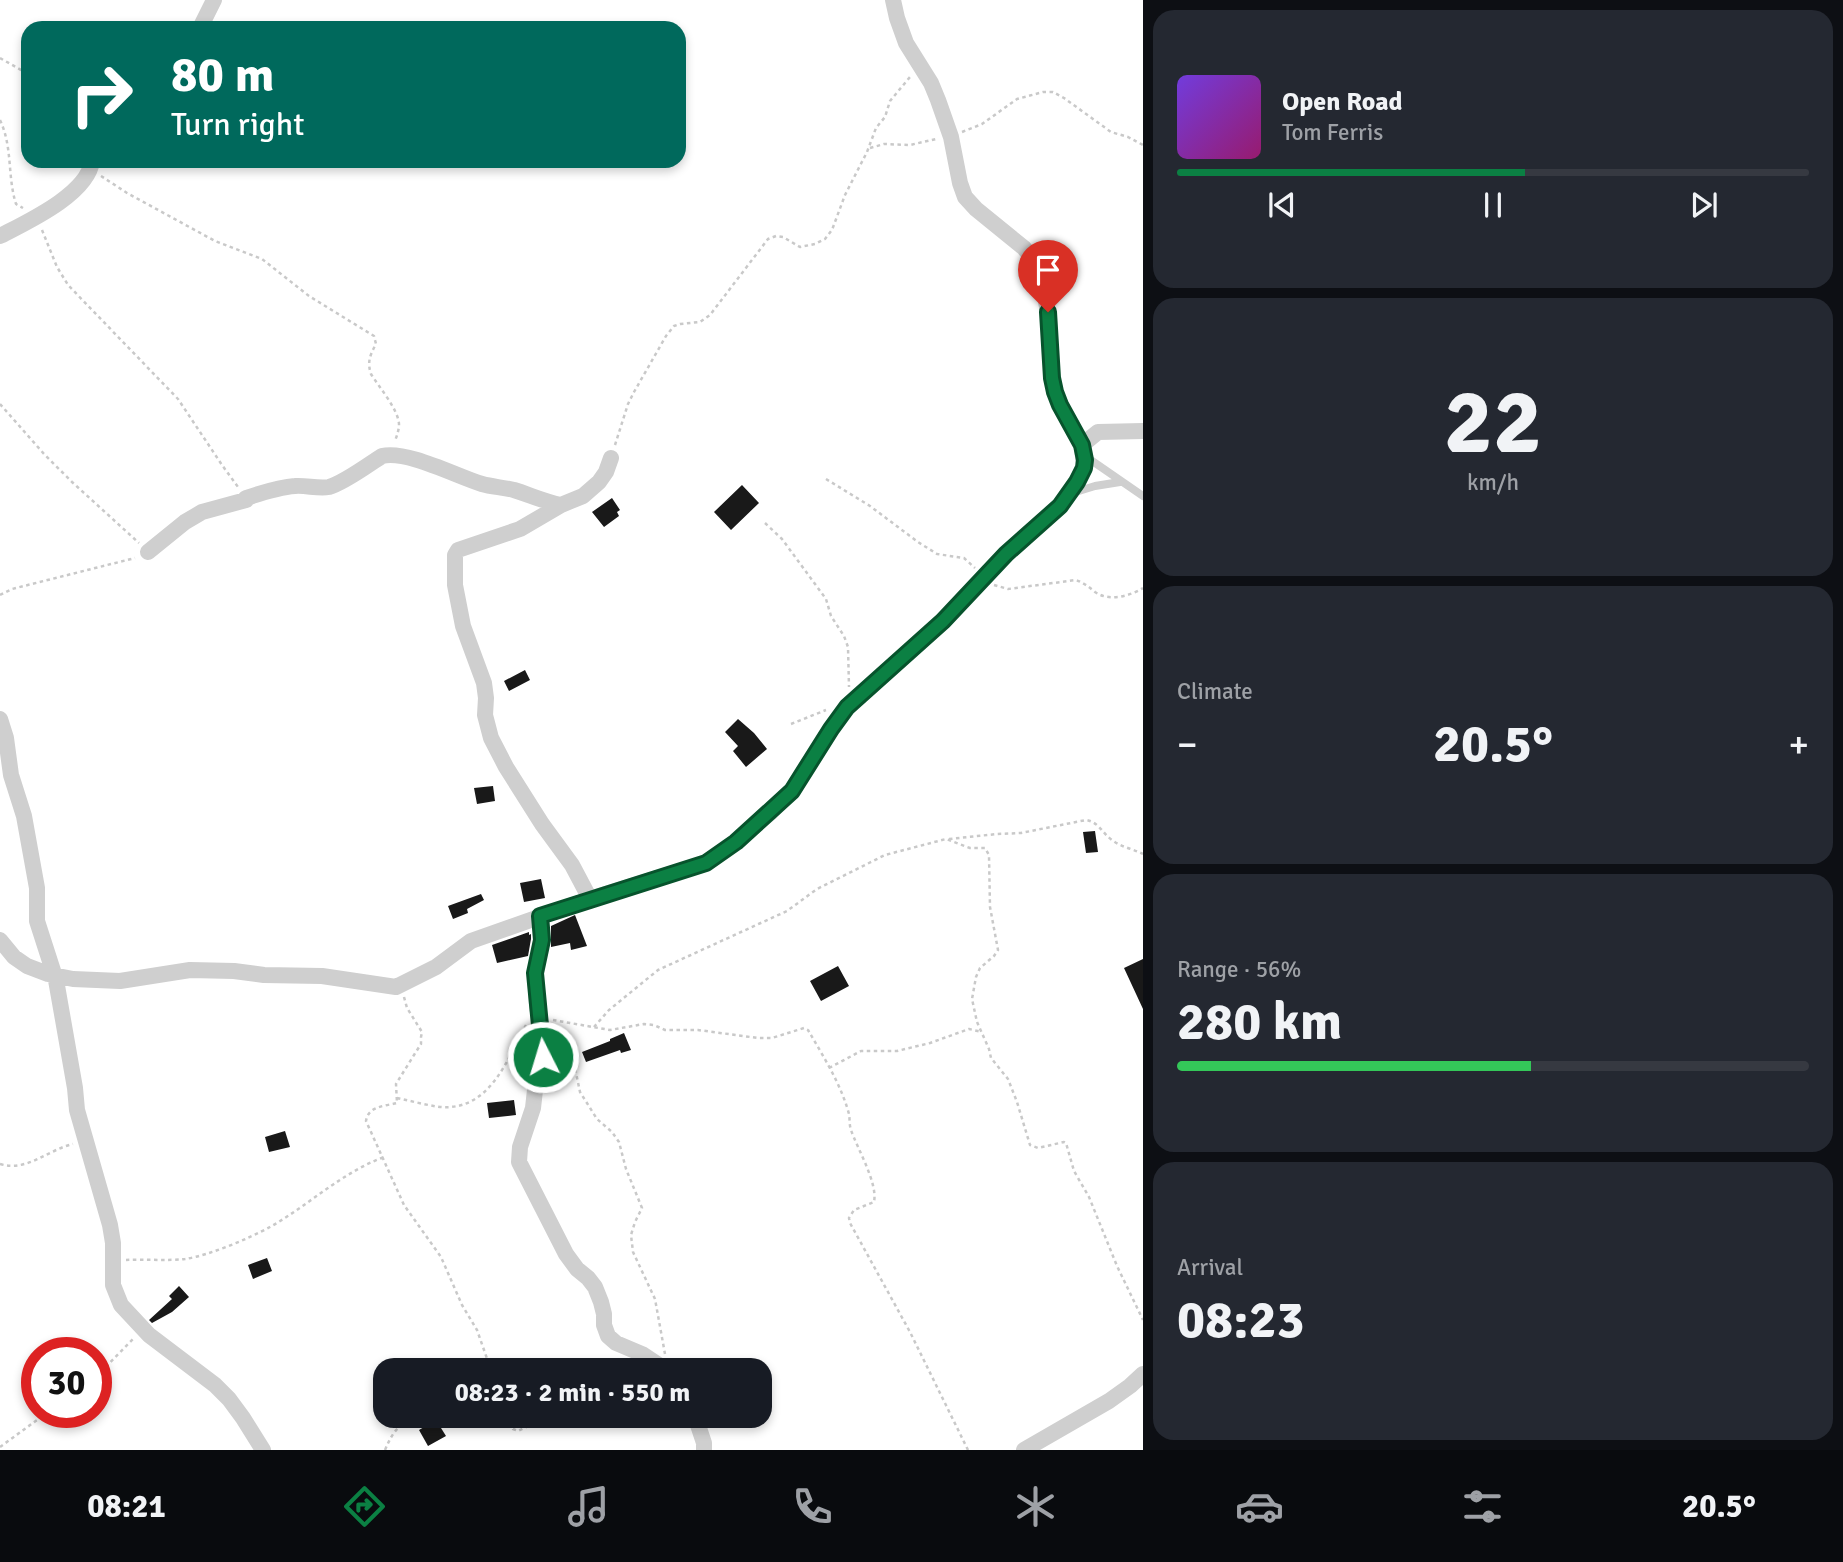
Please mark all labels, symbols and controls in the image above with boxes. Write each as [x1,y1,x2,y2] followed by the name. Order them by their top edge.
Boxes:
[171,45,274,105] text: 80 m
[56,49,147,140] icon: right
[1282,86,1403,118] text: Open Road
[171,105,304,144] text: Turn right
[1282,118,1383,147] text: Tom Ferris
[1263,186,1301,224] icon: previous
[1474,186,1512,224] icon: pause
[1685,186,1723,224] icon: next
[1018,240,1078,312] pin
[1029,251,1067,289] icon: arrive
[1444,366,1542,479] text: 22
[1467,468,1519,497] text: km/h
[1177,677,1253,706] text: Climate
[1433,712,1553,776] text: 20.5°
[1177,721,1198,768] text: −
[1788,721,1809,768] text: +
[1177,955,1301,984] text: Range · 56%
[1177,990,1342,1054] text: 280 km
[506,1020,580,1094] position arrow
[1177,1253,1243,1282] text: Arrival
[1177,1288,1305,1352] text: 08:23
[21,1337,112,1428] speed limit sign: 30
[455,1377,690,1409] text: 08:23 · 2 min · 550 m
[340,1482,389,1531] icon: directions
[564,1482,613,1531] icon: music
[788,1482,837,1531] icon: phone
[1011,1482,1060,1531] icon: climate
[1235,1482,1284,1531] icon: car
[1458,1482,1507,1531] icon: filters
[87,1487,166,1526] text: 08:21
[1682,1487,1756,1526] text: 20.5°

